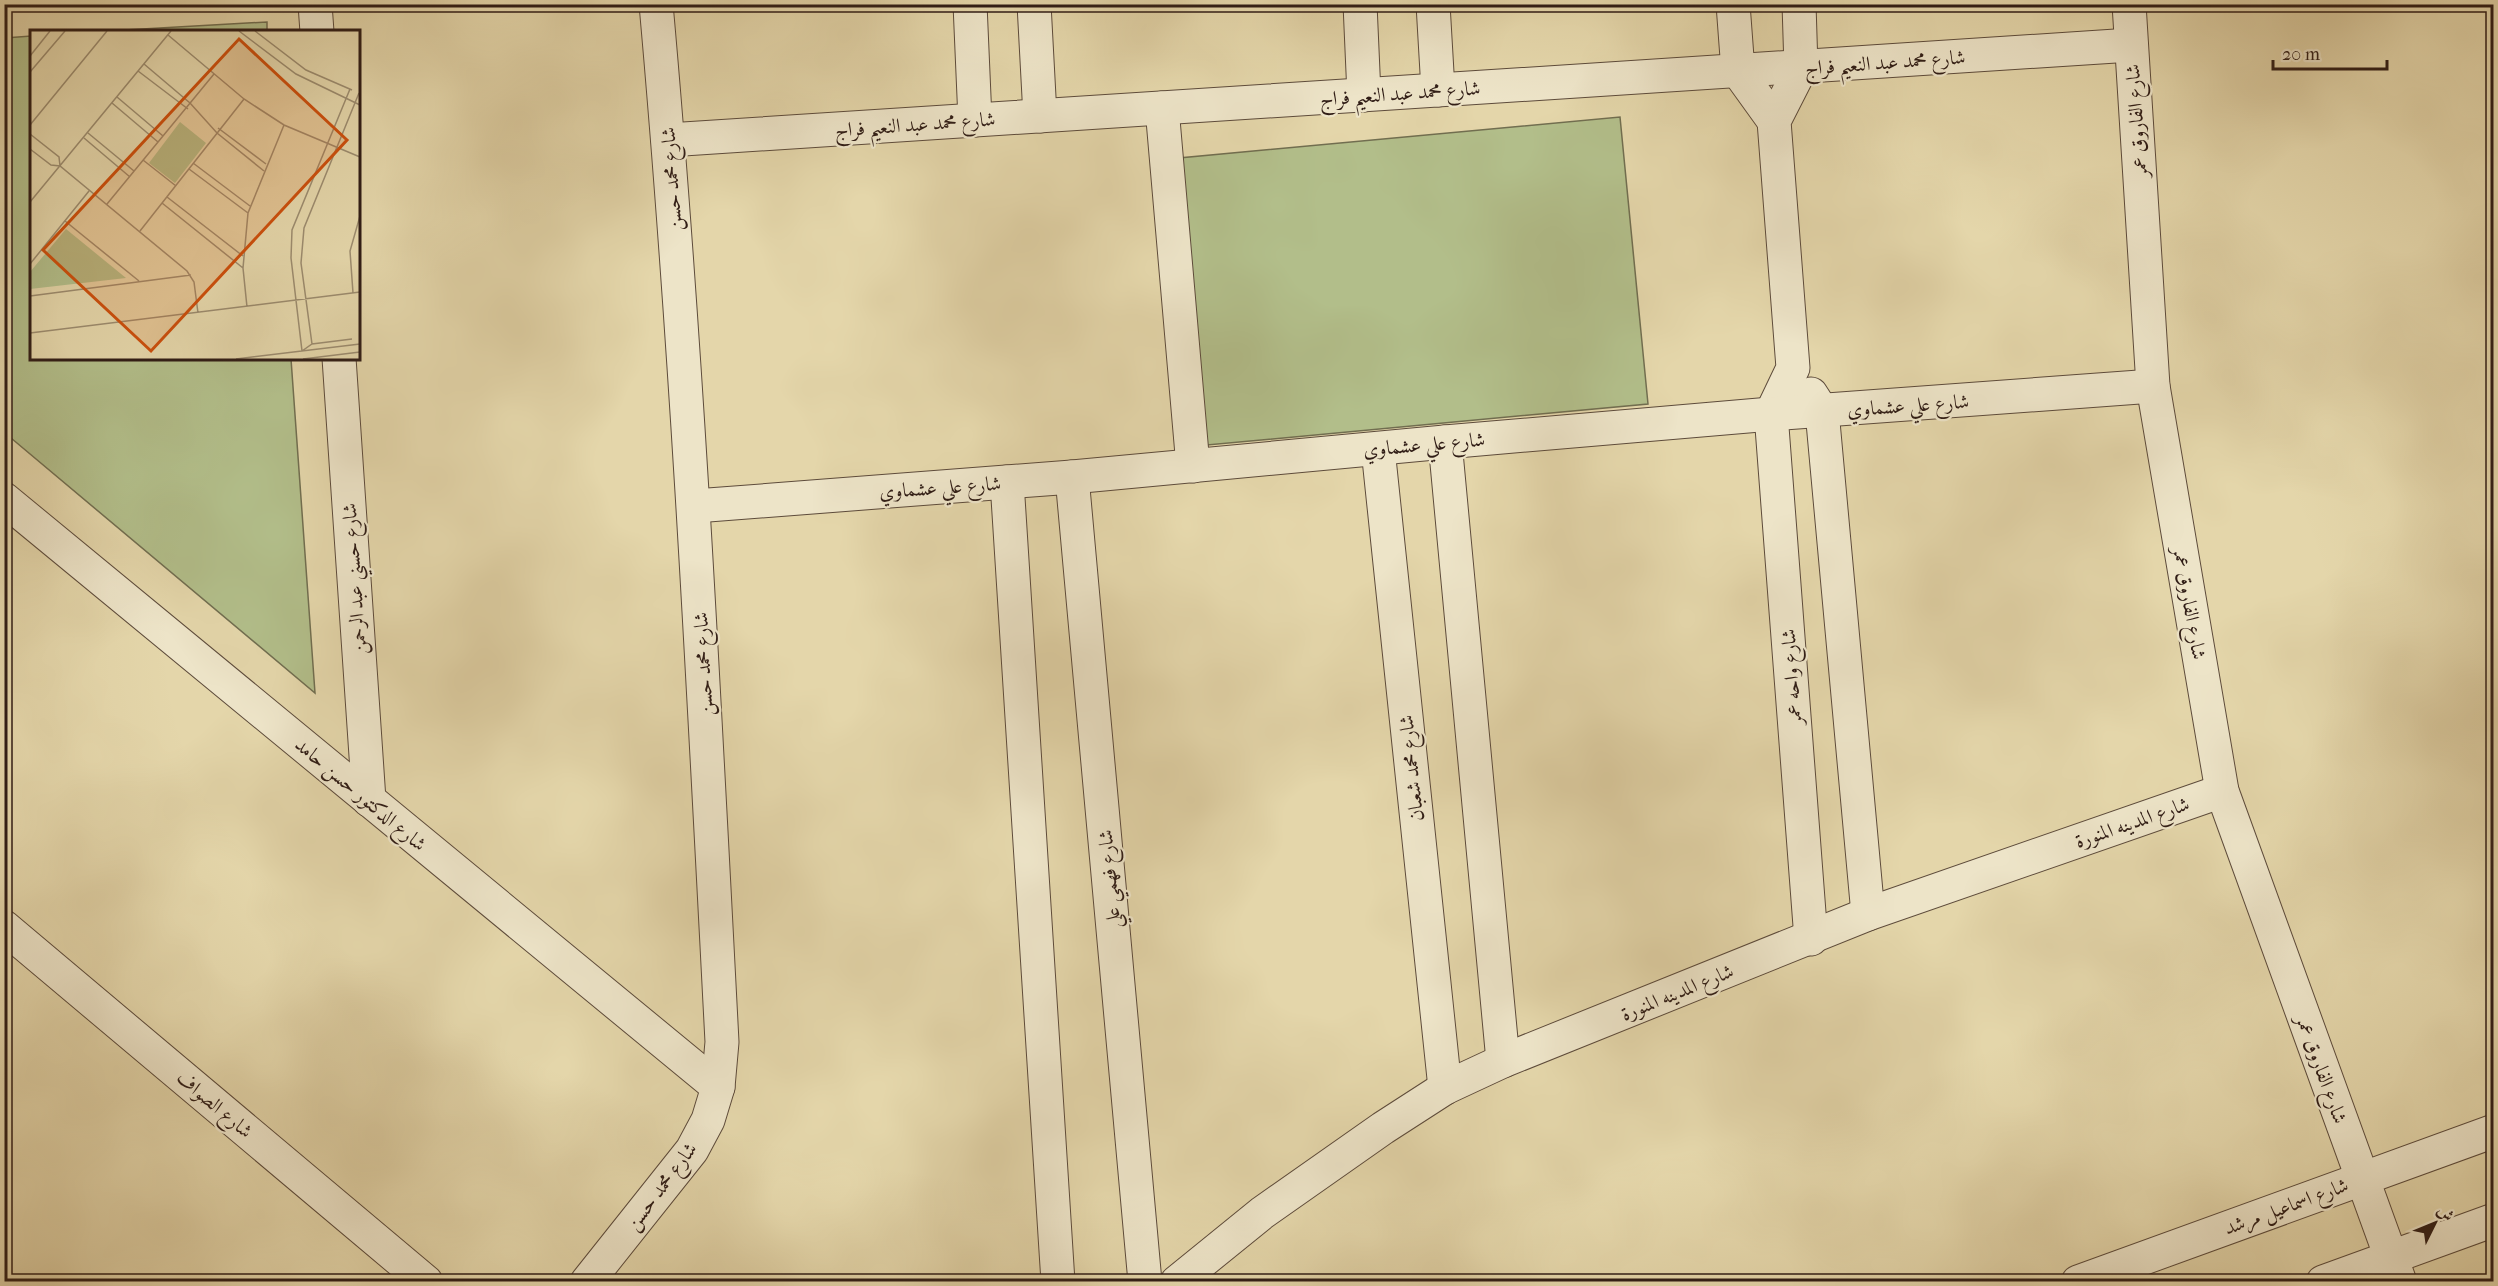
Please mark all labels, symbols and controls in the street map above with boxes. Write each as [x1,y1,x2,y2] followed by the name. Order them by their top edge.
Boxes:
[30,30,360,360] inset map
[2273,33,2387,71] scale bar
[2282,44,2320,65] text: 20 m
[1804,45,1967,88] street label: شارع محمد عبد النعيم فراج
[2121,63,2158,181] street label: شارع الفاروق عمر
[1319,76,1482,119] street label: شارع محمد عبد النعيم فراج
[834,107,997,150] street label: شارع محمد عبد النعيم فراج
[656,126,693,232] street label: شارع محمد حسن
[1846,390,1970,429] street label: شارع علي عشماوي
[1362,428,1487,469] street label: شارع علي عشماوي
[878,472,1002,511] street label: شارع علي عشماوي
[338,502,378,656] street label: شارع حسني عبد الرحمن
[2162,543,2211,662] street label: شارع الفاروق عمر
[689,611,724,717] street label: شارع محمد حسن
[1777,628,1812,728] street label: شارع واحه عمر
[1394,713,1434,822] street label: شارع محمد شعبان
[287,733,431,861] street label: شارع الدكتور حسن حامد
[2072,792,2194,858] street label: شارع المدينه المنورة
[1094,828,1133,929] street label: شارع فهمي علي
[1617,959,1739,1031] street label: شارع المدينه المنورة
[2285,1010,2352,1129] street label: شارع الفاروق عمر
[168,1066,257,1147] street label: شارع الصواف
[621,1138,707,1238] street label: شارع محمد حسن
[2221,1173,2354,1245] street label: شارع اسماعيل مرشد
[2405,1193,2465,1253] north arrow
[2433,1201,2458,1225] text: ش

